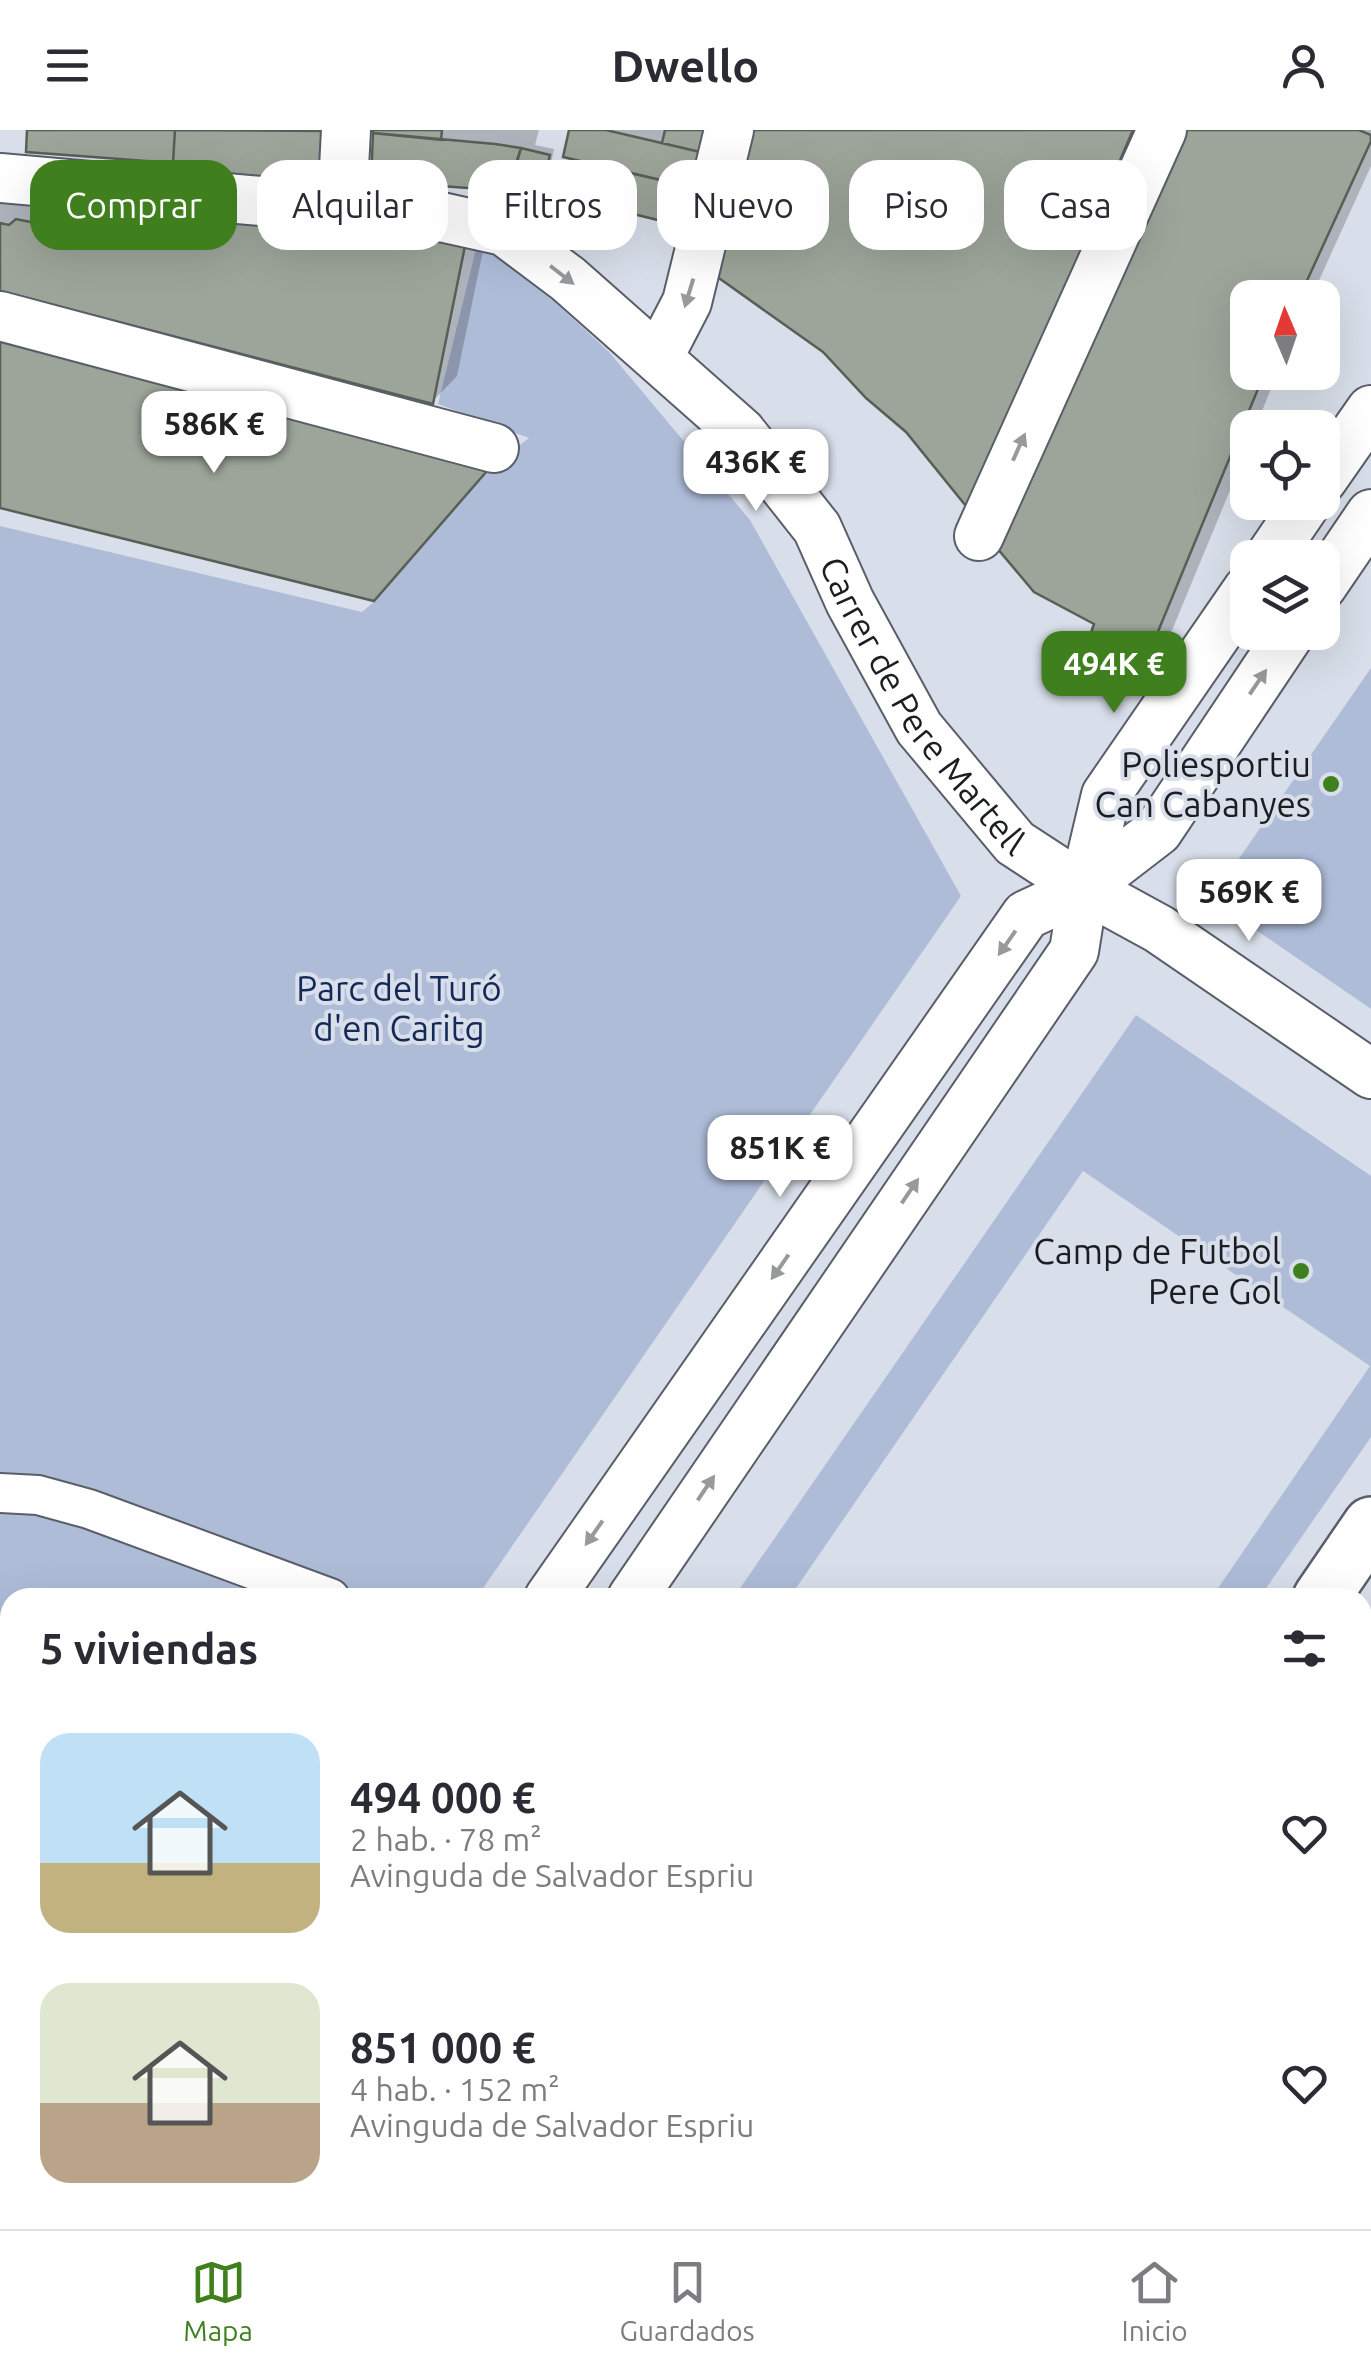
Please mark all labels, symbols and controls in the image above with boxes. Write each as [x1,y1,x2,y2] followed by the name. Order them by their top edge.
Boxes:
[40,38,95,93] icon: menu
[1276,38,1331,93] icon: person
[612,40,759,91] text: Dwello
[30,160,237,250] chip: Comprar
[257,160,448,250] chip: Alquilar
[468,160,637,250] chip: Filtros
[657,160,829,250] chip: Nuevo
[849,160,984,250] chip: Piso
[1004,160,1147,250] chip: Casa
[549,264,575,285] one-way arrow
[681,278,696,308] one-way arrow
[1230,280,1340,390] north arrow
[1230,280,1340,650] map controls
[133,391,295,476] pin: 586K €
[163,405,265,441] text: 586K €
[1230,410,1340,520] button: locate
[675,429,837,514] pin: 436K €
[1011,432,1027,462] one-way arrow
[705,443,807,479] text: 436K €
[1230,540,1340,650] button: layers
[812,550,1032,863] street label: Carrer de Pere Martell
[1033,631,1195,716] pin: 494K €
[1063,645,1165,681] text: 494K €
[1248,669,1266,696] one-way arrow
[1095,744,1311,824] place label: Poliesportiu Can Cabanyes
[1320,773,1342,795] marker: Poliesportiu Can Cabanyes
[1168,859,1330,944] pin: 569K €
[1198,873,1300,909] text: 569K €
[998,929,1017,956] one-way arrow
[296,968,502,1048] park label: Parc del Turó d'en Caritg
[699,1115,861,1200] pin: 851K €
[729,1129,831,1165] text: 851K €
[900,1177,918,1204] one-way arrow
[1033,1231,1281,1311] place label: Camp de Futbol Pere Gol
[771,1253,790,1280] one-way arrow
[1290,1260,1312,1282] marker: Camp de Futbol Pere Gol
[697,1475,715,1502] one-way arrow
[585,1520,604,1546] one-way arrow
[1277,1621,1332,1676] icon: filters
[40,1625,258,1672] text: 5 viviendas
[120,1773,240,1893] icon: home
[350,1774,536,1821] text: 494 000 €
[1277,1806,1332,1861] icon: heart
[350,1821,542,1857] text: 2 hab. · 78 m²
[350,1857,754,1893] text: Avinguda de Salvador Espriu
[120,2023,240,2143] icon: home
[350,2024,536,2071] text: 851 000 €
[1277,2056,1332,2111] icon: heart
[350,2071,560,2107] text: 4 hab. · 152 m²
[350,2107,754,2143] text: Avinguda de Salvador Espriu
[183,2255,253,2346] tab: Mapa
[620,2255,755,2346] tab: Guardados
[1121,2255,1188,2346] tab: Inicio

